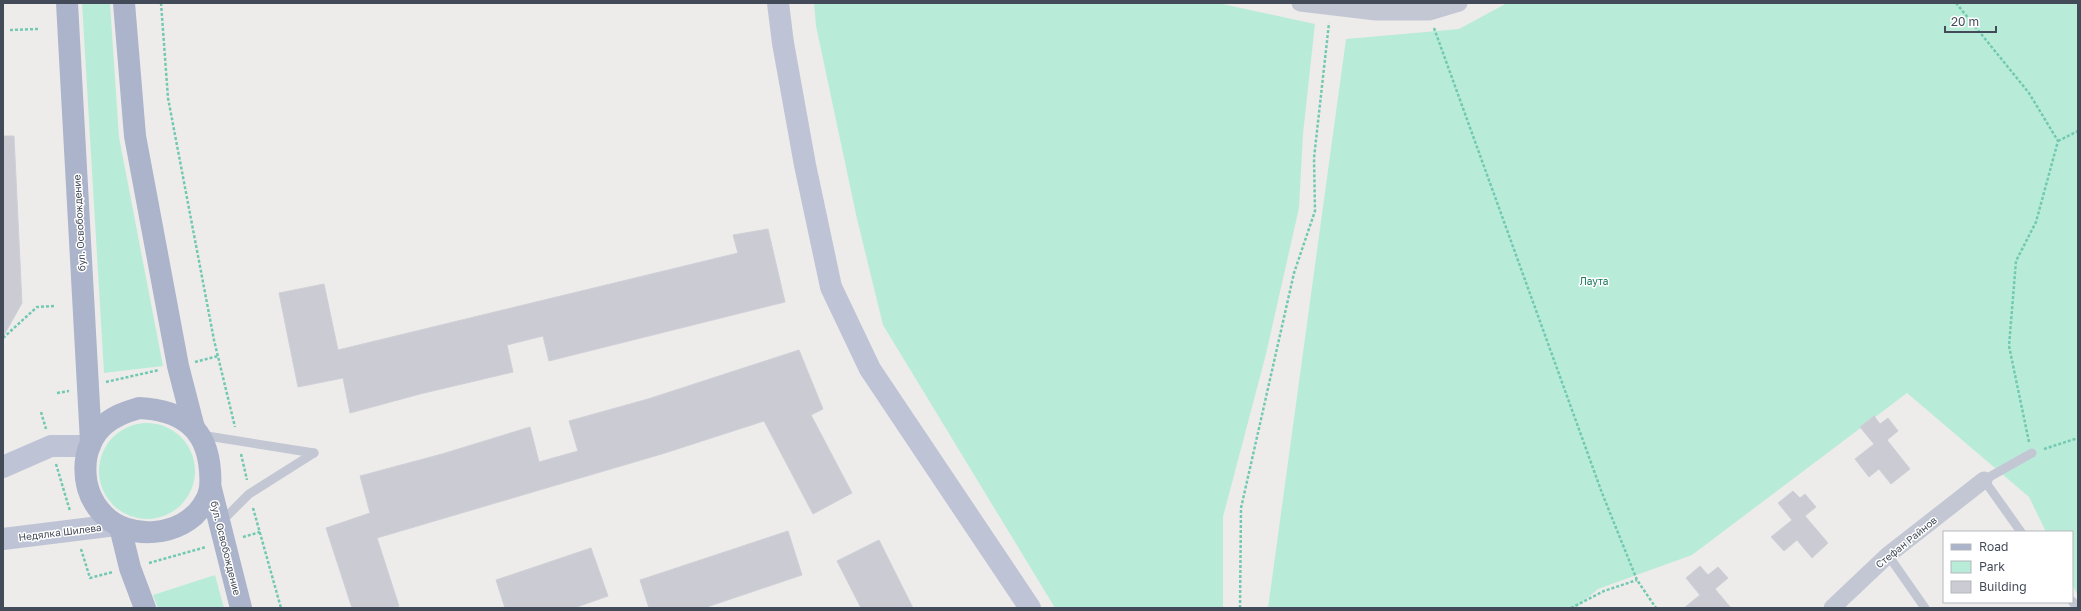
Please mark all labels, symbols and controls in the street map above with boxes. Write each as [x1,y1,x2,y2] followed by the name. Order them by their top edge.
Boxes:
[1945,8,1996,34] scale bar
[1951,14,1979,29] text: 20 m
[70,174,88,272] street label: бул. Освобождение
[1580,275,1608,287] park label: Лаута
[208,500,244,597] street label: бул. Освобождение
[1873,513,1939,570] street label: Стефан Райнов
[18,521,102,543] street label: Недялка Шилева
[1943,531,2073,603] legend
[1979,539,2008,554] text: Road
[1979,559,2005,574] text: Park
[1979,579,2027,594] text: Building

